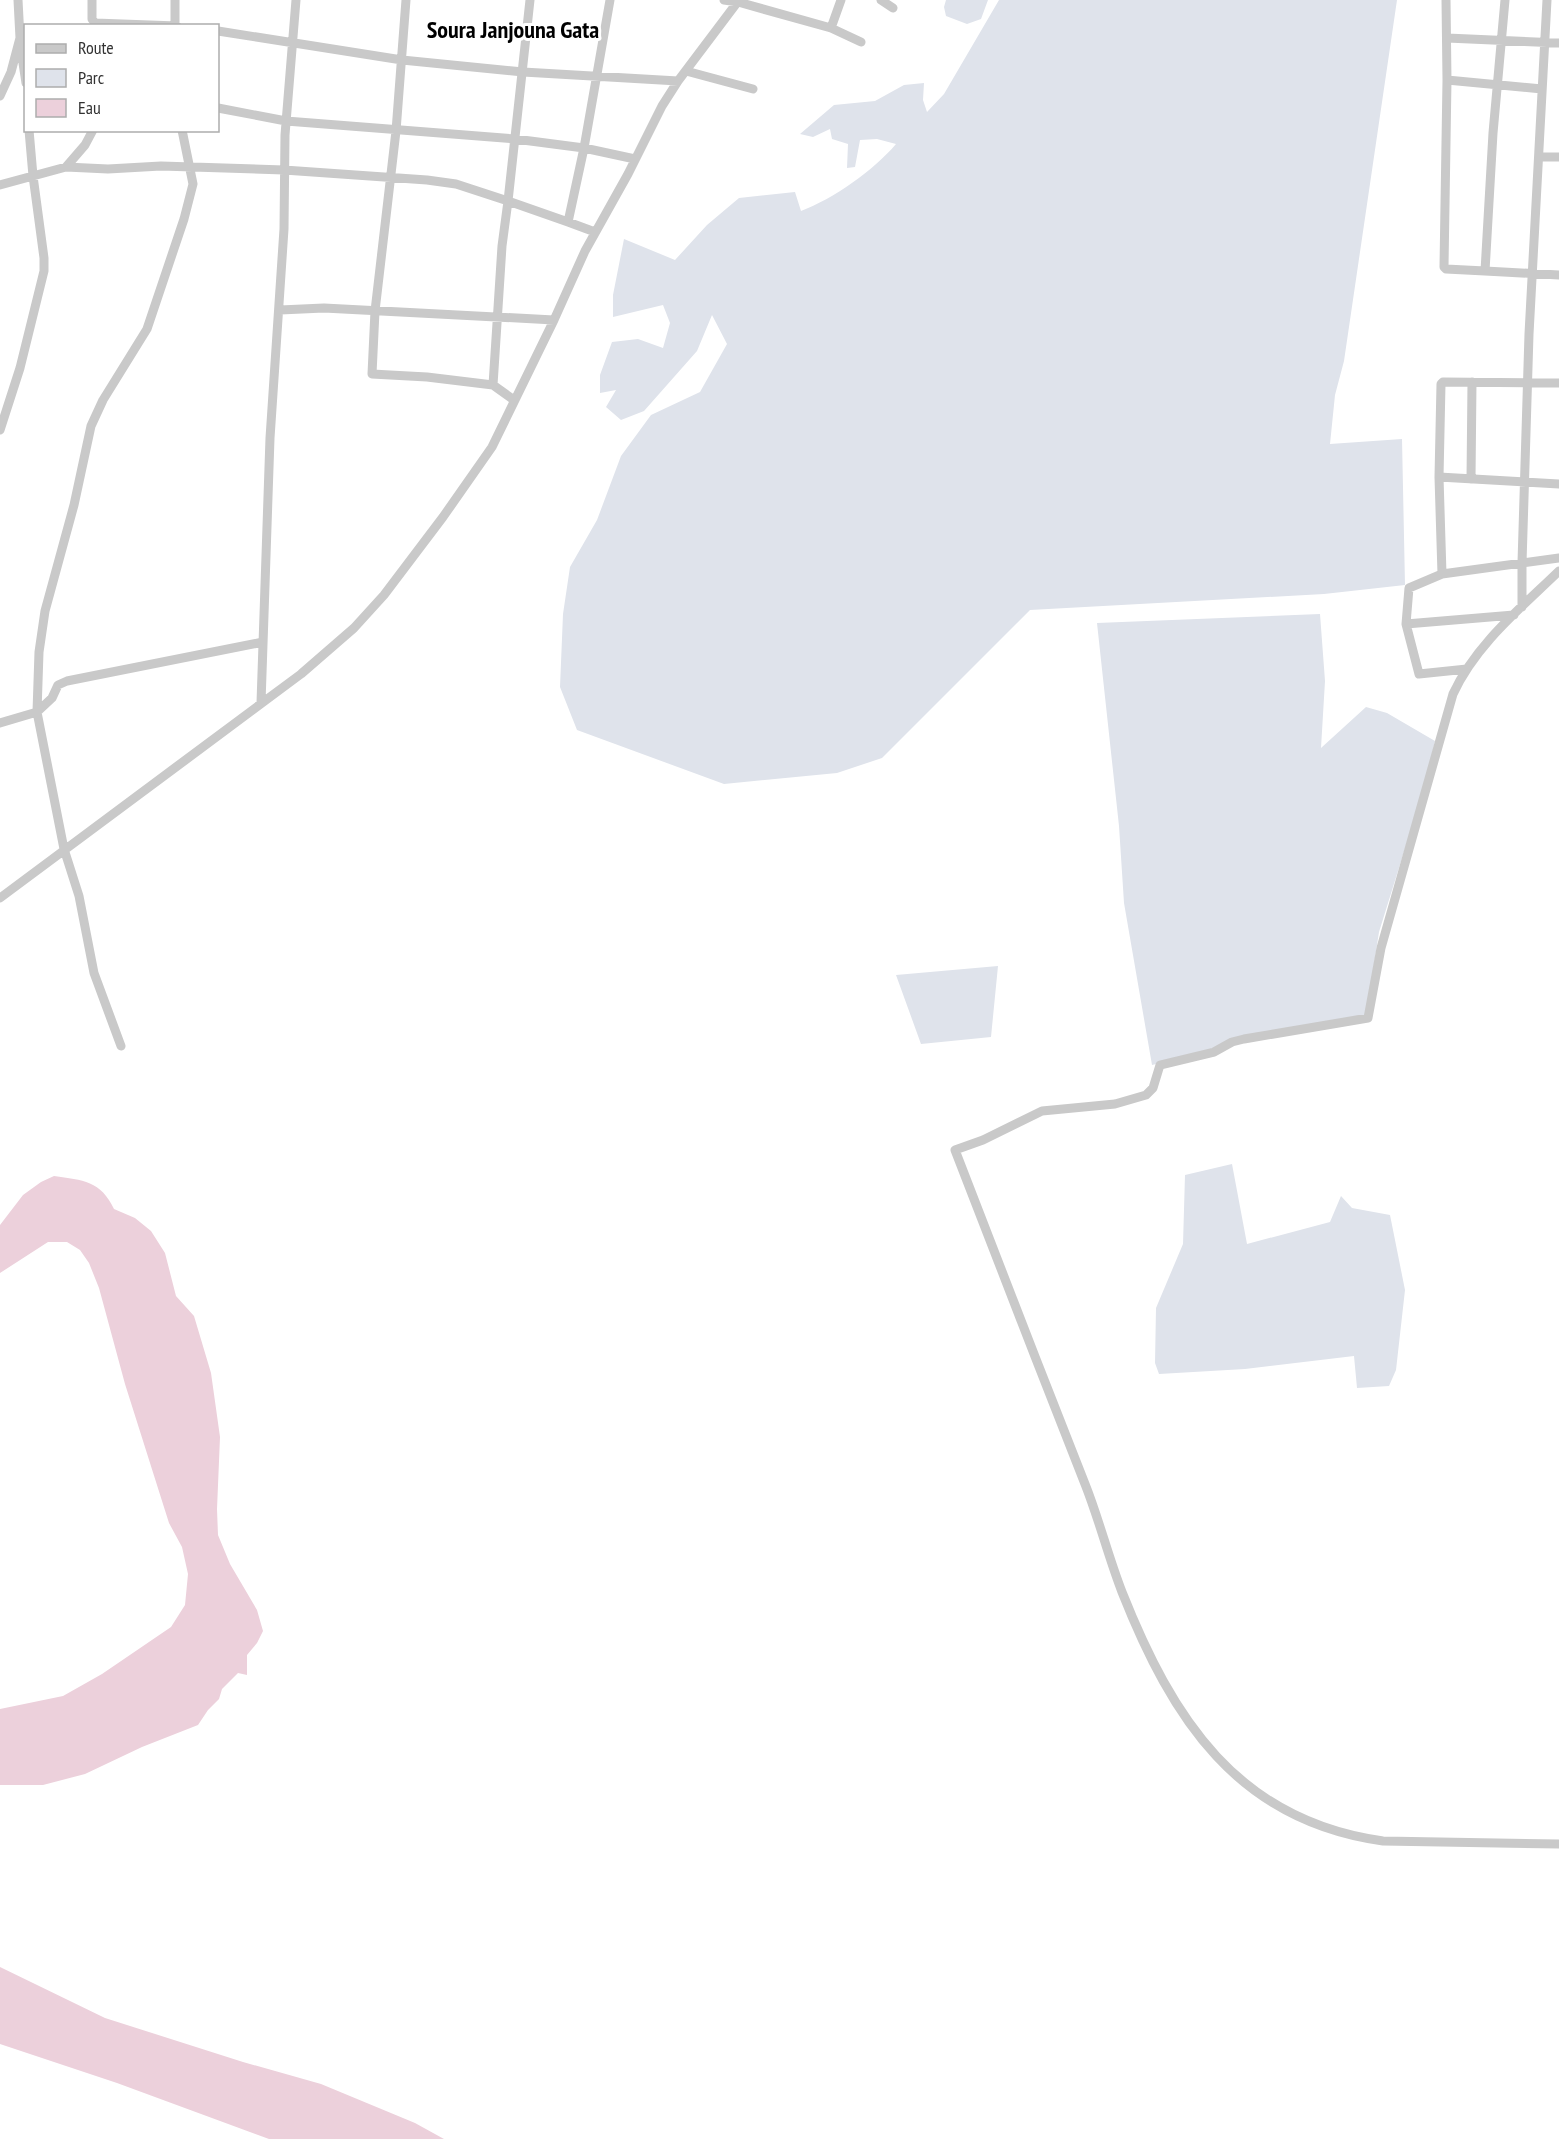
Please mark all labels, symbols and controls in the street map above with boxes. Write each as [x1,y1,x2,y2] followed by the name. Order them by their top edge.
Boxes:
[427,14,599,45] district label: Soura Janjouna Gata
[24,24,219,132] legend
[78,36,114,59] text: Route
[78,66,105,89] text: Parc
[78,96,101,119] text: Eau

